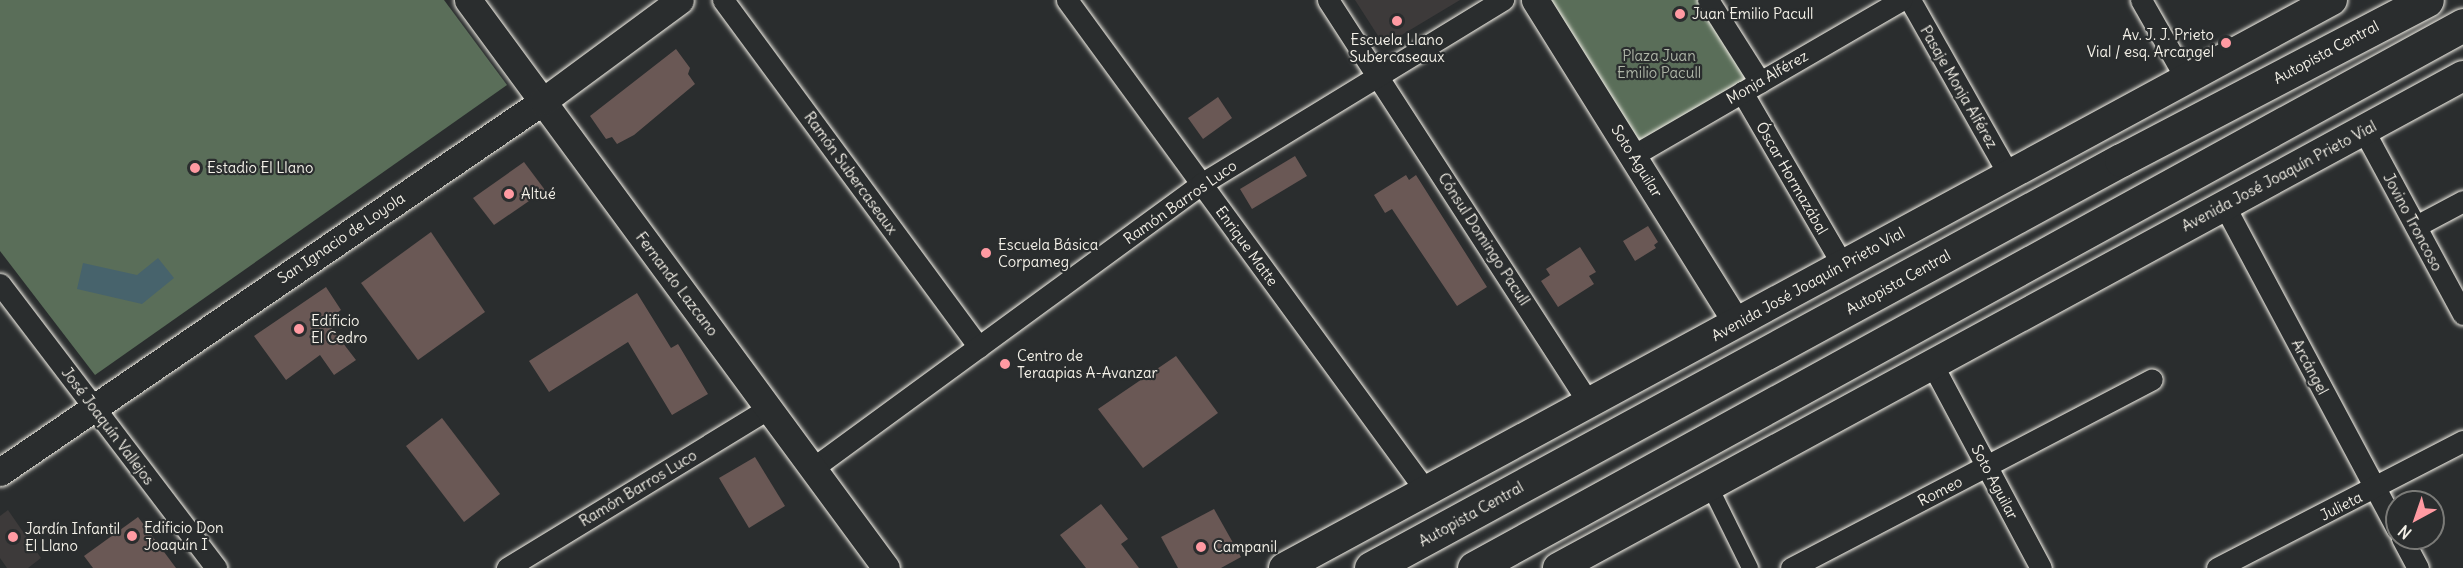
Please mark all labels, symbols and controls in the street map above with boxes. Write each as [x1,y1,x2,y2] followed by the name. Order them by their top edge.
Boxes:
[1692,5,1813,23] place label: Juan Emilio Pacull
[1673,7,1687,21] marker: Juan Emilio Pacull
[1390,14,1404,28] marker: Escuela Llano Subercaseaux
[2270,17,2382,87] street label: Autopista Central
[1917,22,2001,152] street label: Pasaje Monja Alférez
[2087,25,2214,60] place label: Av. J. J. Prieto Vial / esq. Arcangel
[1349,30,1445,65] place label: Escuela Llano Subercaseaux
[2219,36,2233,50] marker: Av. J. J. Prieto Vial / esq. Arcangel
[1617,46,1701,81] park label: Plaza Juan Emilio Pacull
[1723,46,1811,108] street label: Monja Alférez
[801,108,901,238] street label: Ramón Subercaseaux
[2179,117,2379,235] street label: Avenida José Joaquín Prieto Vial
[1752,118,1832,238] street label: Óscar Hormazábal
[1608,122,1666,200] street label: Soto Aguilar
[1120,156,1240,248] street label: Ramón Barros Luco
[207,159,313,177] place label: Estadio El Llano
[188,161,202,175] marker: Estadio El Llano
[1434,169,1534,309] street label: Cónsul Domingo Pacull
[2380,170,2446,274] street label: Jovino Troncoso
[521,185,556,203] place label: Altué
[502,187,516,201] marker: Altué
[274,189,408,287] street label: San Ignacio de Loyola
[1212,203,1282,289] street label: Enrique Matte
[1708,223,1908,345] street label: Avenida José Joaquín Prieto Vial
[632,228,722,340] street label: Fernando Lazcano
[998,235,1098,270] place label: Escuela Básica Corpameg
[979,246,993,260] marker: Escuela Básica Corpameg
[1843,246,1953,318] street label: Autopista Central
[311,311,368,346] place label: Edificio El Cedro
[292,322,306,336] marker: Edificio El Cedro
[2288,336,2332,398] street label: Arcángel
[1017,346,1158,381] place label: Centro de Teraapias A-Avanzar
[998,357,1012,371] marker: Centro de Teraapias A-Avanzar
[58,364,158,488] street label: José Joaquín Vallejos
[1968,442,2022,522] street label: Soto Aguilar
[576,446,700,530] street label: Ramón Barros Luco
[1915,472,1965,510] street label: Romeo
[1416,478,1526,550] street label: Autopista Central
[2317,488,2365,524] street label: Julieta
[2385,490,2445,550] north arrow
[144,518,224,553] place label: Edificio Don Joaquín I
[25,519,120,554] place label: Jardín Infantil El Llano
[2394,521,2415,543] text: N
[125,529,139,543] marker: Edificio Don Joaquín I
[6,530,20,544] marker: Jardín Infantil El Llano
[1213,538,1277,556] place label: Campanil
[1194,540,1208,554] marker: Campanil

